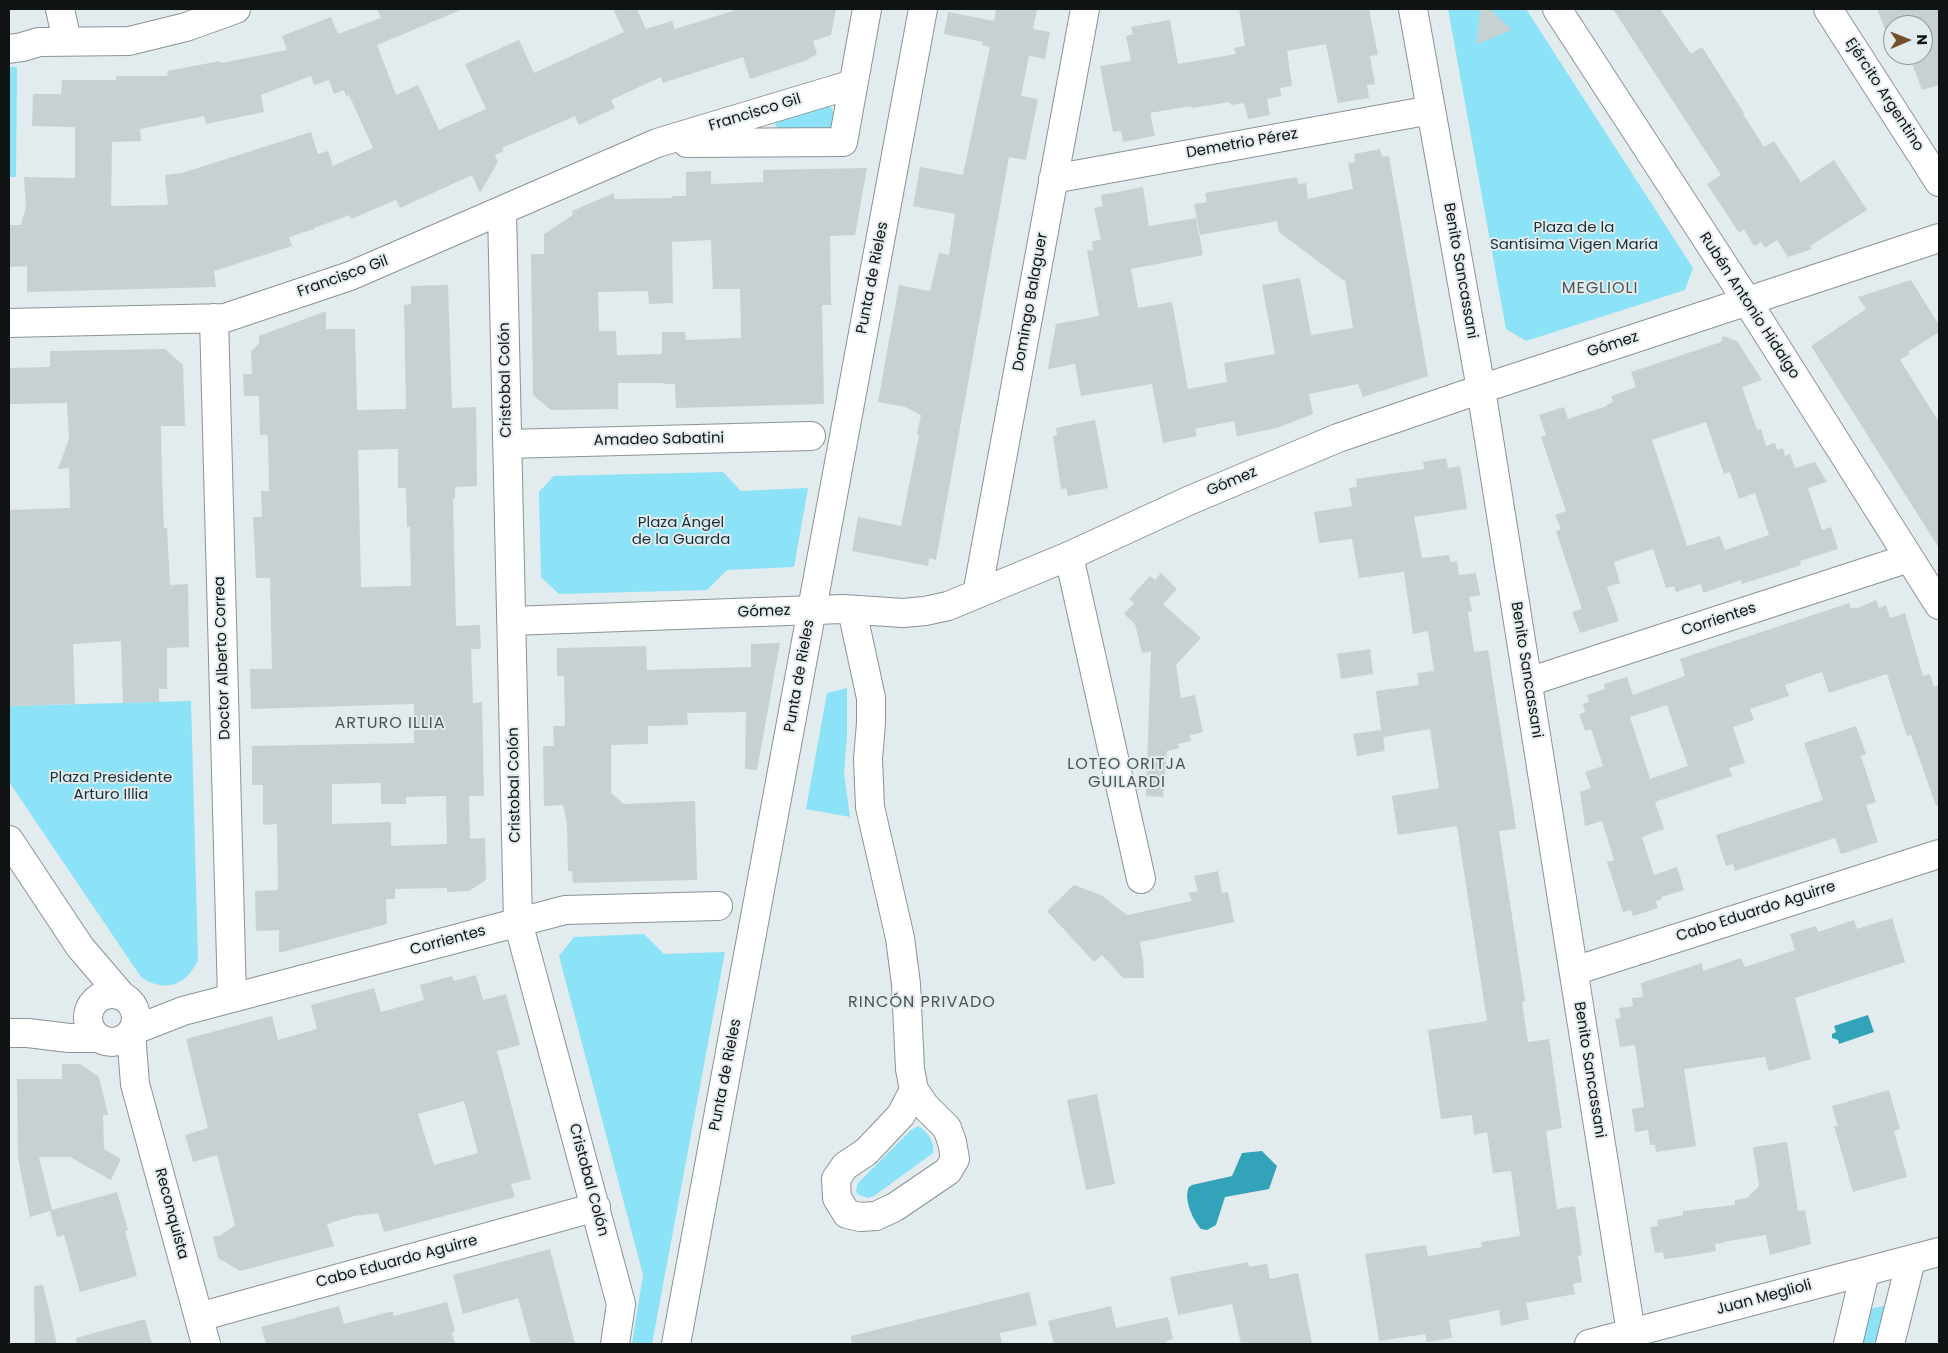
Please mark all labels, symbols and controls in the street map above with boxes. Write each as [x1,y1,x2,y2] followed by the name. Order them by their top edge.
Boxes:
[1883,15,1933,65] north arrow
[1912,34,1932,45] text: N
[1841,35,1927,155] street label: Ejército Argentino
[707,90,803,136] street label: Francisco Gil
[1185,125,1299,163] street label: Demetrio Pérez
[1439,202,1481,340] street label: Benito Sancassani
[1490,219,1658,254] park label: Plaza de la Santísima Vigen María
[853,220,893,336] street label: Punta de Rieles
[1695,229,1803,383] street label: Rubén Antonio Hidalgo
[1010,231,1052,373] street label: Domingo Balaguer
[295,252,391,302] street label: Francisco Gil
[1561,279,1639,299] district label: MEGLIOLI
[496,322,516,438] street label: Cristobal Colón
[1585,328,1641,362] street label: Gómez
[594,430,724,450] street label: Amadeo Sabatini
[1204,463,1260,501] street label: Gómez
[632,514,730,549] park label: Plaza Ángel de la Guarda
[211,576,235,740] street label: Doctor Alberto Correa
[1679,599,1759,641] street label: Corrientes
[1506,601,1546,739] street label: Benito Sancassani
[737,602,791,622] street label: Gómez
[781,618,819,734] street label: Punta de Rieles
[333,714,447,734] district label: ARTURO ILLIA
[505,727,525,843] street label: Cristobal Colón
[1066,755,1188,793] district label: LOTEO ORITJA GUILARDI
[50,769,172,804] park label: Plaza Presidente Arturo Illia
[1674,878,1838,946] street label: Cabo Eduardo Aguirre
[408,922,488,960] street label: Corrientes
[846,993,998,1013] district label: RINCÓN PRIVADO
[1569,1001,1609,1139] street label: Benito Sancassani
[706,1017,746,1133] street label: Punta de Rieles
[564,1122,612,1238] street label: Cristobal Colón
[150,1166,192,1262] street label: Reconquista
[314,1232,480,1292] street label: Cabo Eduardo Aguirre
[1714,1277,1814,1319] street label: Juan Meglioli

